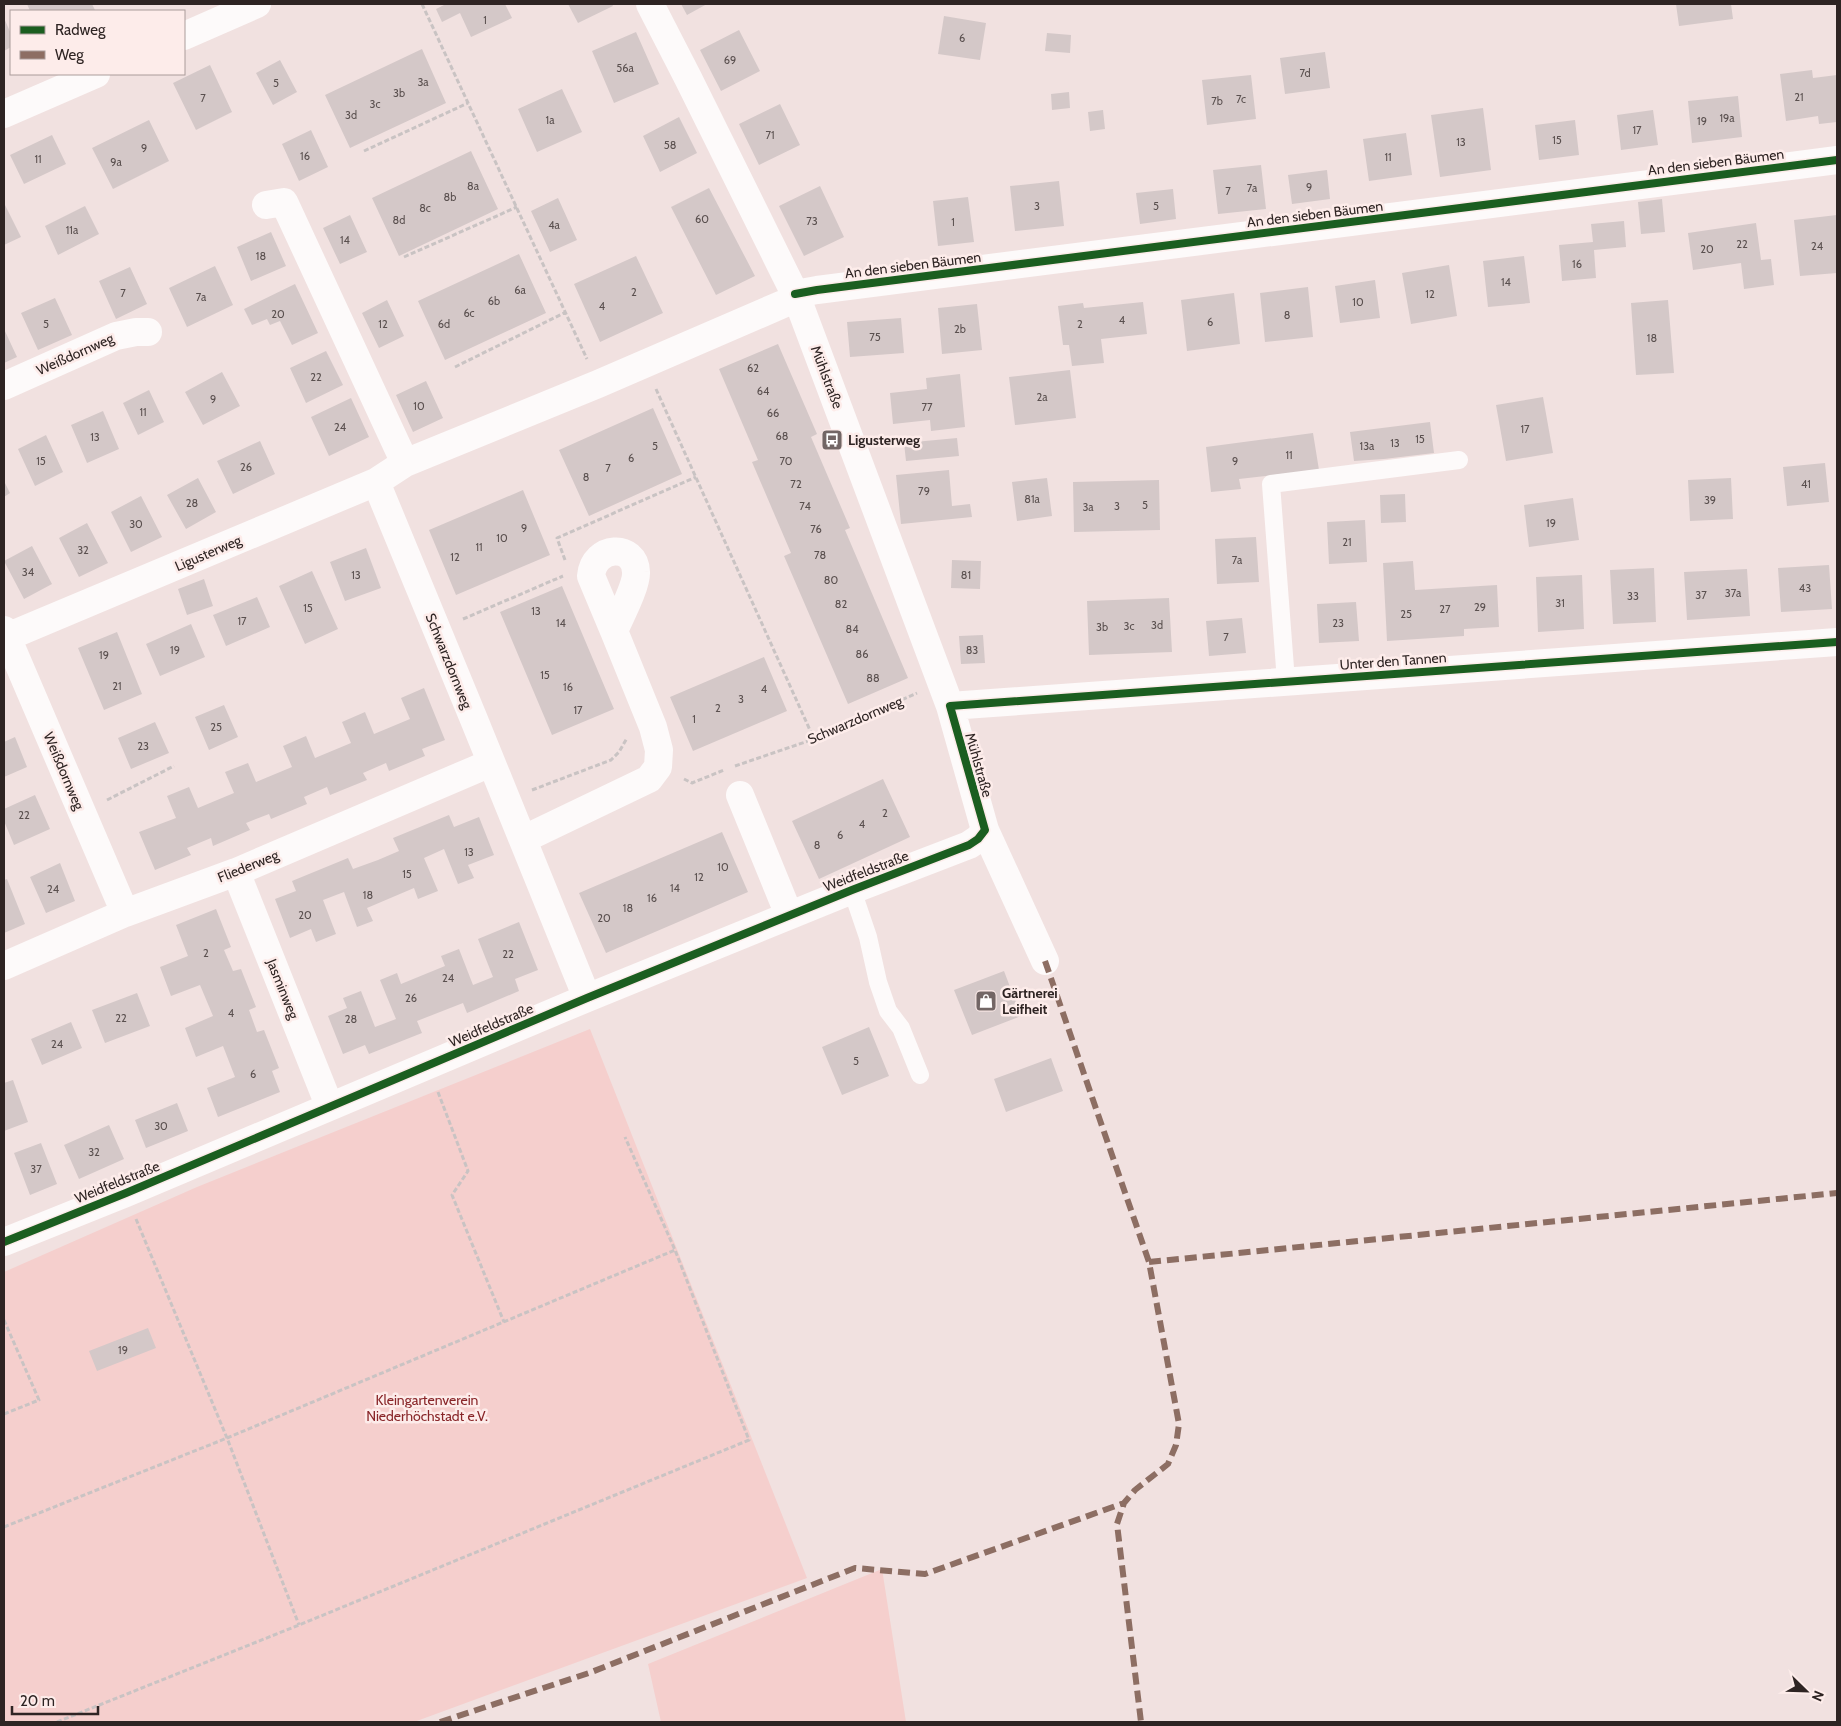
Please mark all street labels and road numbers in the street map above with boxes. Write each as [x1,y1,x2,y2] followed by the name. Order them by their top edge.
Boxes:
[1647,145,1785,179] street label: An den sieben Bäumen
[1246,197,1384,231] street label: An den sieben Bäumen
[844,248,982,282] street label: An den sieben Bäumen
[34,329,117,379] street label: Weißdornweg
[807,343,847,411] street label: Mühlstraße
[172,531,245,575] street label: Ligusterweg
[422,611,477,712] street label: Schwarzdornweg
[1339,648,1447,674] street label: Unter den Tannen
[805,691,906,748] street label: Schwarzdornweg
[40,729,89,814] street label: Weißdornweg
[961,731,997,799] street label: Mühlstraße
[215,845,282,886] street label: Fliederweg
[821,846,911,896] street label: Weidfeldstraße
[262,955,304,1023] street label: Jasminweg
[446,999,536,1051] street label: Weidfeldstraße
[72,1157,162,1207] street label: Weidfeldstraße

